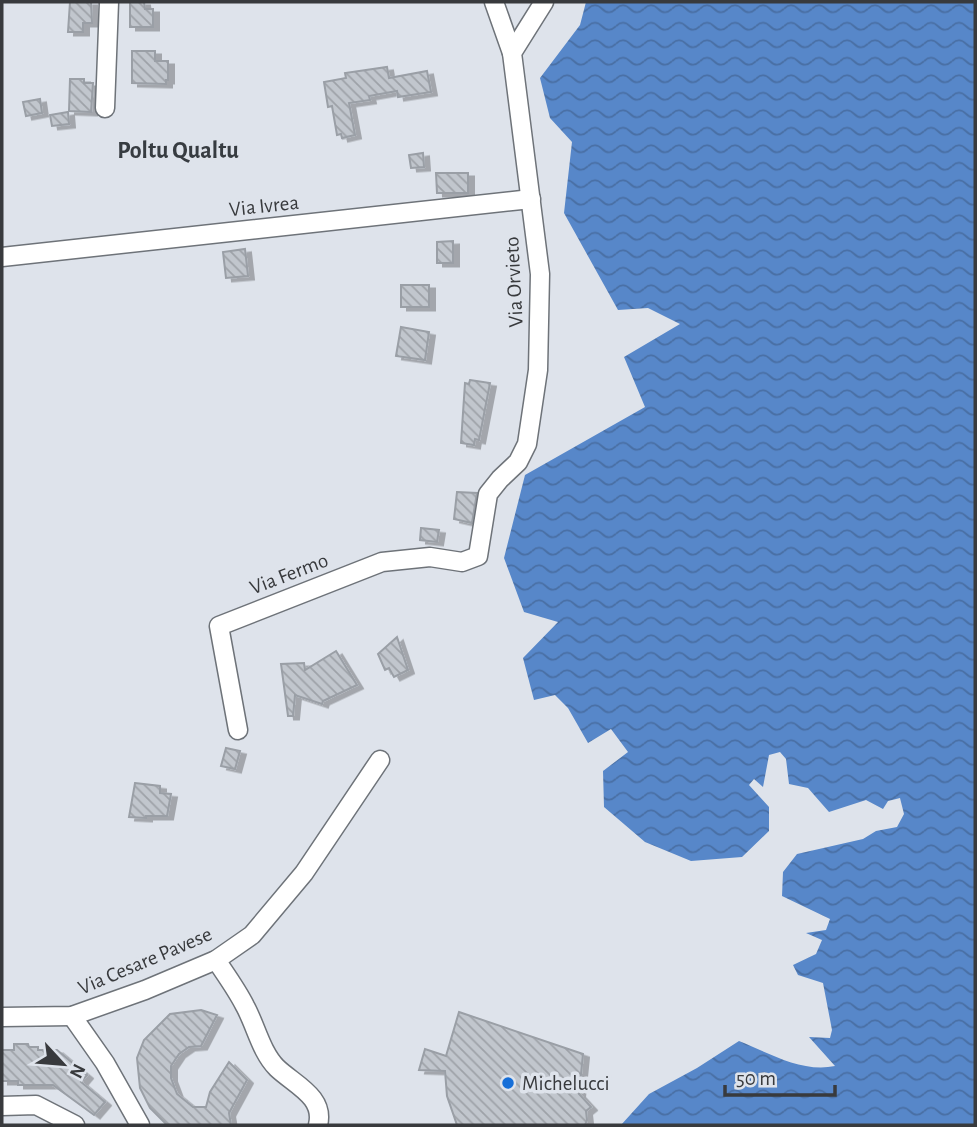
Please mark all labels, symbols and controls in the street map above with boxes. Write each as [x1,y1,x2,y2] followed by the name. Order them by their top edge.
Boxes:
[117,139,239,163] district label: Poltu Qualtu
[228,192,300,220] street label: Via Ivrea
[501,236,527,328] street label: Via Orvieto
[247,549,331,599] street label: Via Fermo
[75,923,215,999] street label: Via Cesare Pavese
[28,1029,98,1099] north arrow
[725,1054,835,1098] scale bar
[65,1061,88,1081] text: N
[736,1068,776,1089] text: 50 m
[522,1073,609,1094] place label: Michelucci
[500,1075,516,1091] marker: Michelucci

